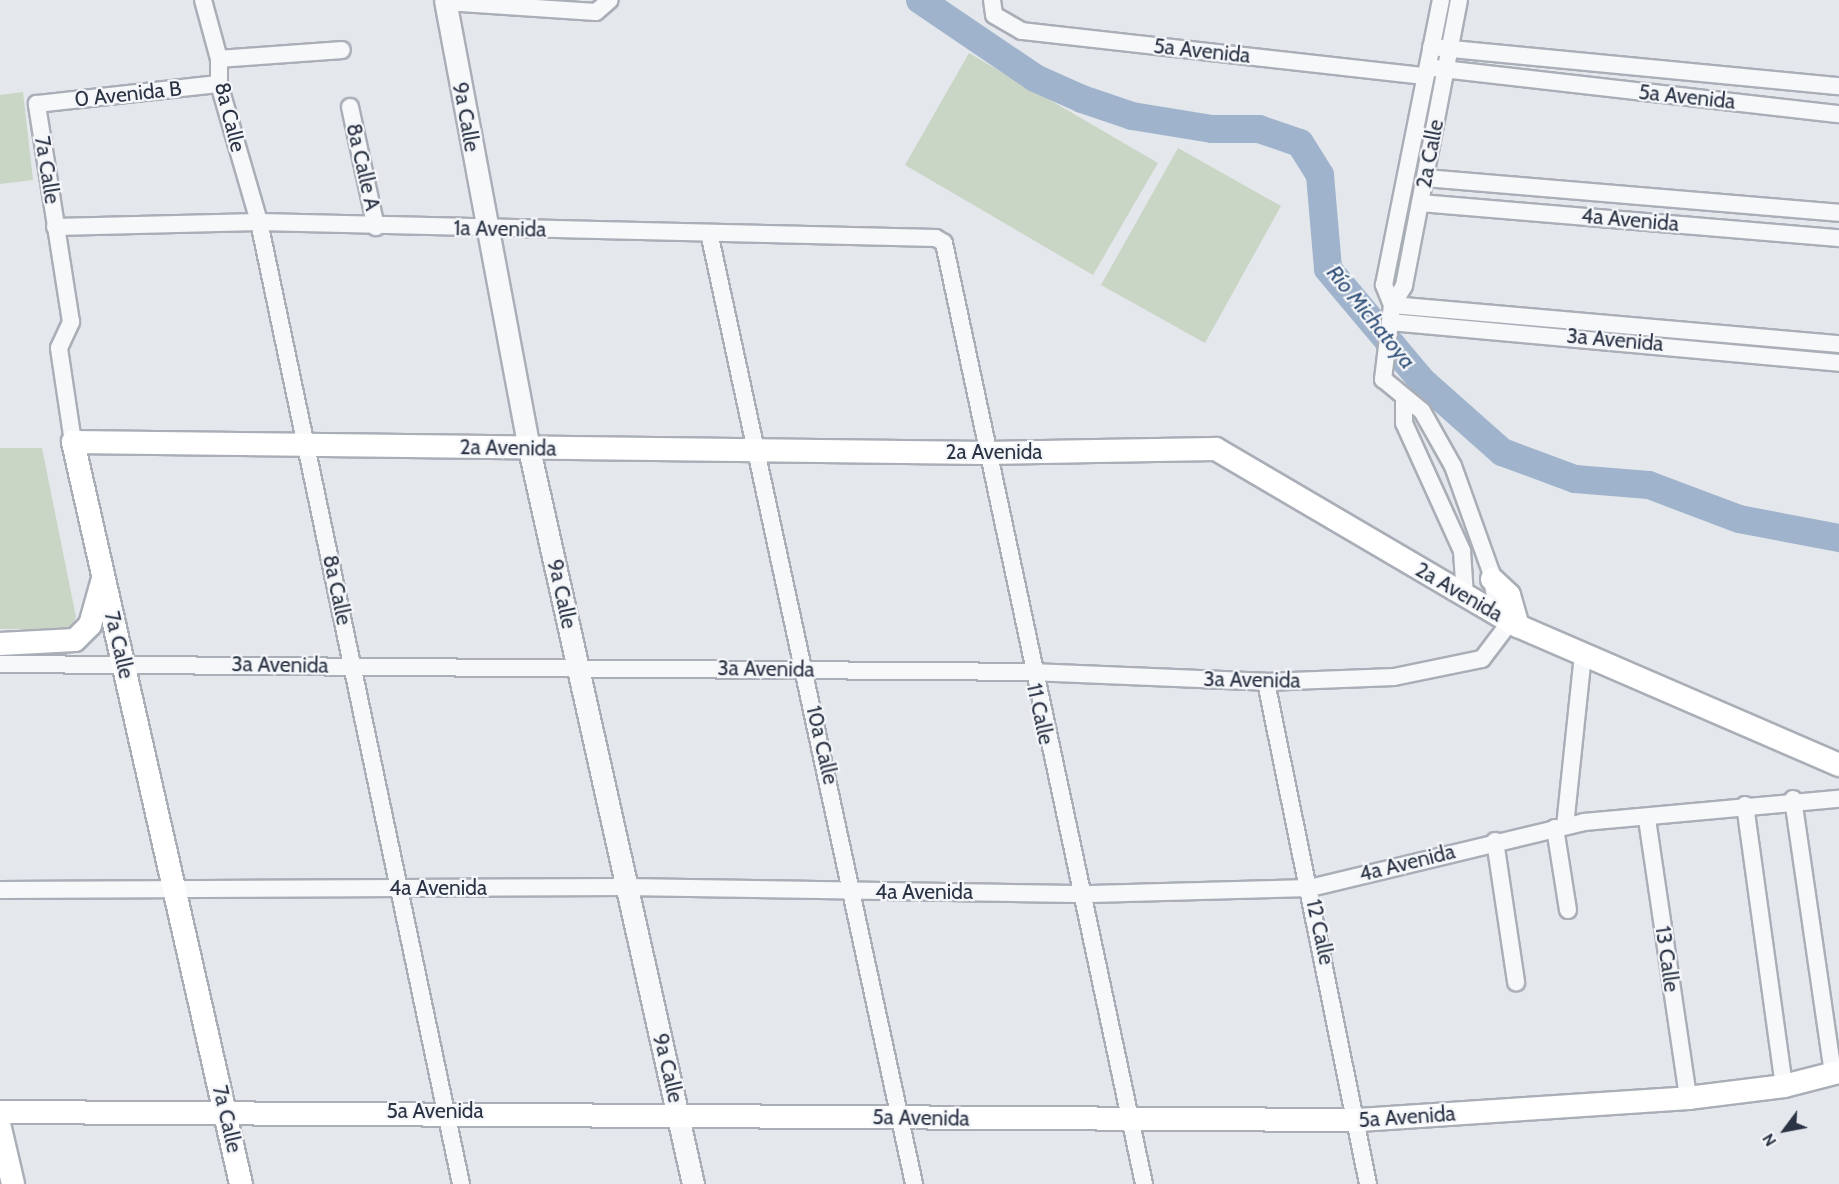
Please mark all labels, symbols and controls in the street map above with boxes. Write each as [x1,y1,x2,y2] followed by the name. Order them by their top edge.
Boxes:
[1152,33,1252,69] street label: 5a Avenida
[73,76,183,112] street label: 0 Avenida B
[209,79,251,155] street label: 8a Calle
[1637,79,1737,115] street label: 5a Avenida
[447,80,485,154] street label: 9a Calle
[1411,118,1449,190] street label: 2a Calle
[341,121,385,213] street label: 8a Calle A
[29,134,65,206] street label: 7a Calle
[1580,203,1680,237] street label: 4a Avenida
[453,216,547,242] street label: 1a Avenida
[1321,260,1421,374] water label: Río Michatoya
[1565,323,1665,357] street label: 3a Avenida
[459,435,557,461] street label: 2a Avenida
[946,439,1042,465] street label: 2a Avenida
[317,553,357,627] street label: 8a Calle
[542,557,582,631] street label: 9a Calle
[1411,557,1507,627] street label: 2a Avenida
[99,609,139,681] street label: 7a Calle
[231,652,329,678] street label: 3a Avenida
[717,656,815,682] street label: 3a Avenida
[1203,667,1301,693] street label: 3a Avenida
[1021,681,1059,747] street label: 11 Calle
[801,703,843,787] street label: 10a Calle
[1356,839,1458,887] street label: 4a Avenida
[389,875,487,901] street label: 4a Avenida
[875,879,973,905] street label: 4a Avenida
[1301,897,1339,967] street label: 12 Calle
[1650,924,1684,994] street label: 13 Calle
[648,1031,688,1105] street label: 9a Calle
[207,1083,247,1155] street label: 7a Calle
[386,1098,484,1124] street label: 5a Avenida
[1755,1100,1815,1160] north arrow
[1358,1101,1456,1133] street label: 5a Avenida
[872,1105,970,1131] street label: 5a Avenida
[1758,1130,1780,1150] text: N

